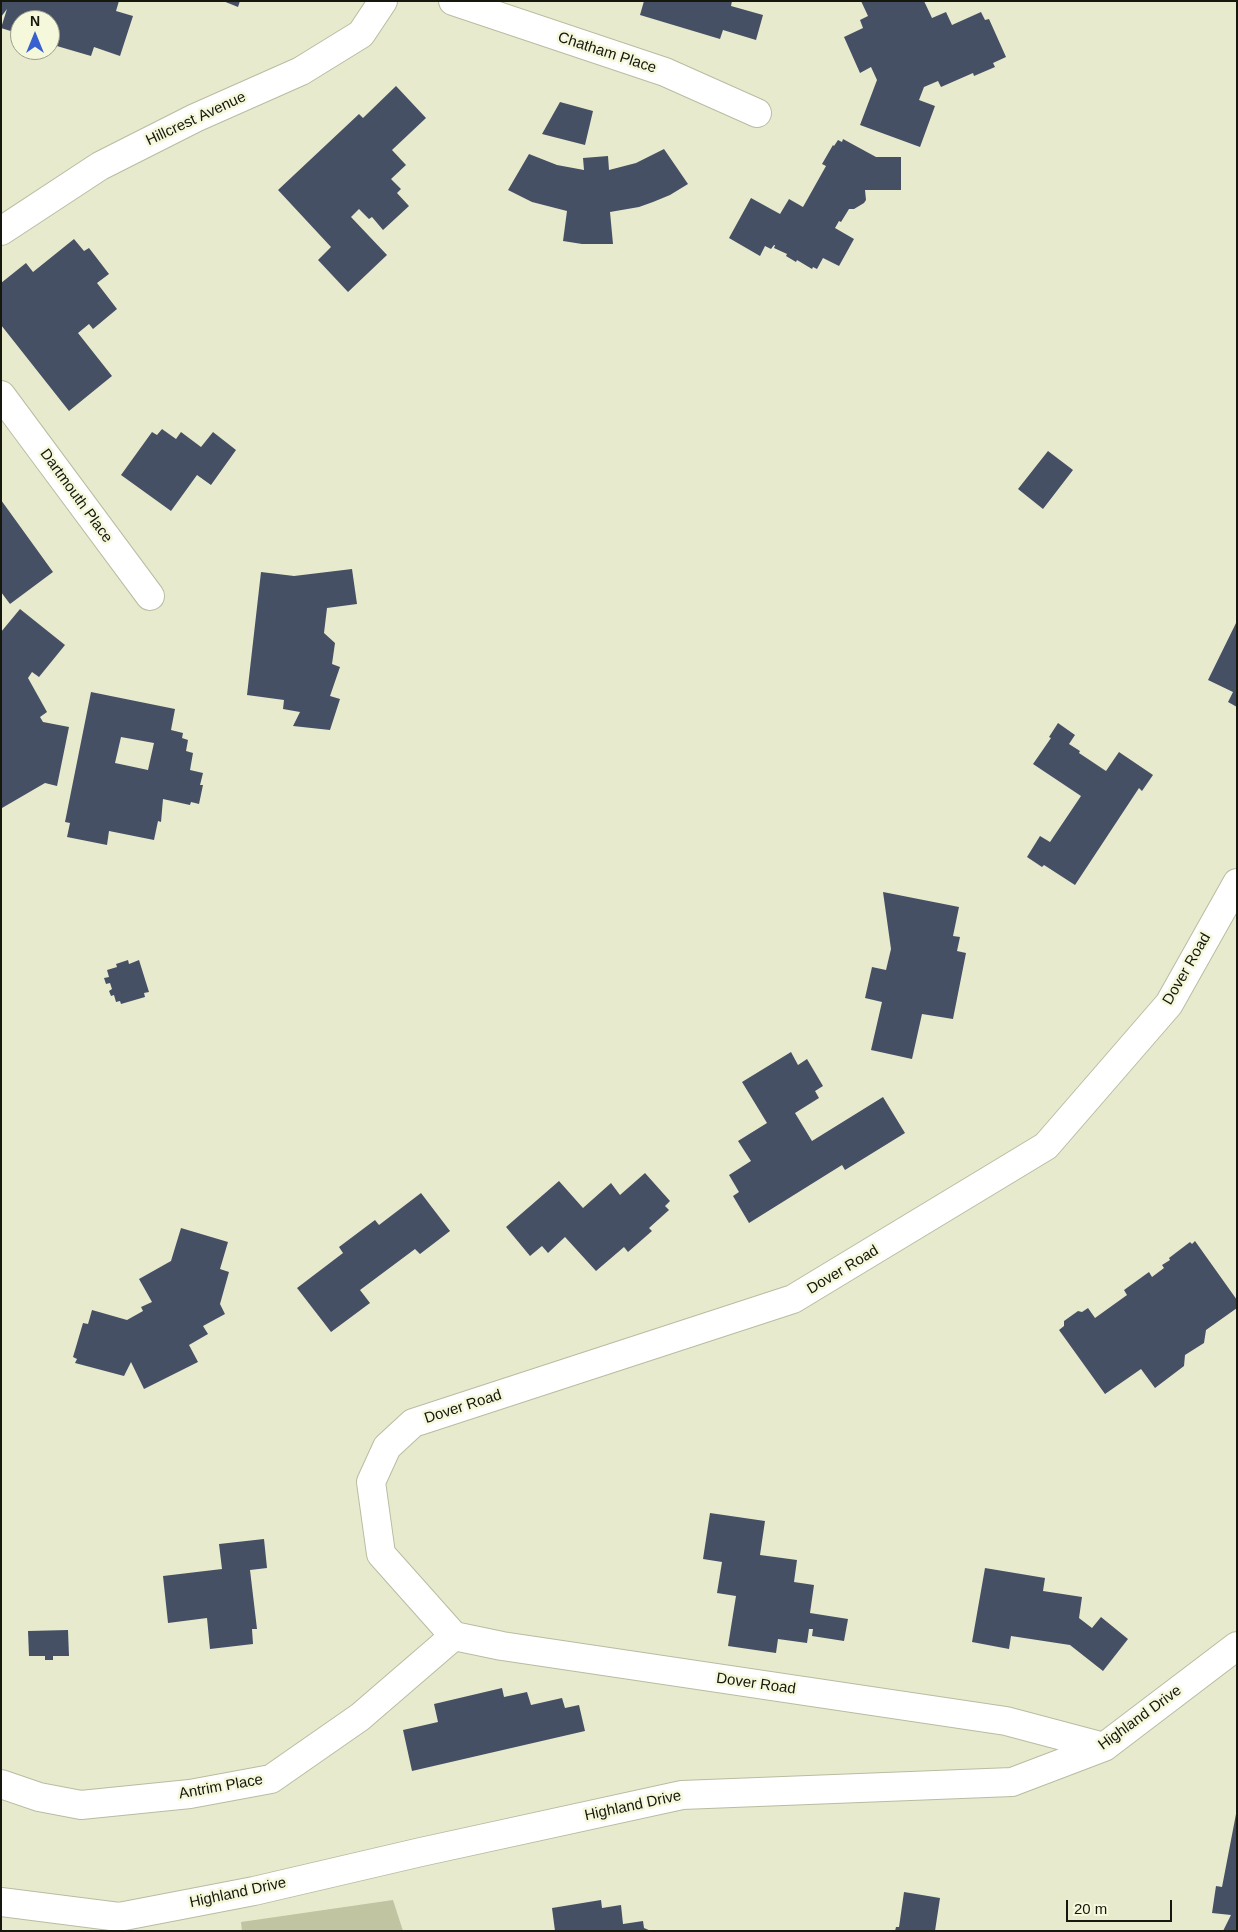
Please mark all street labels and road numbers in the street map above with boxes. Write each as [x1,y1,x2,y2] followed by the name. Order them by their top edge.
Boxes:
[555,29,659,77] street label: Chatham Place
[143,88,249,150] street label: Hillcrest Avenue
[36,446,116,546] street label: Dartmouth Place
[1159,930,1215,1008] street label: Dover Road
[804,1242,882,1298] street label: Dover Road
[422,1386,504,1428] street label: Dover Road
[715,1670,797,1698] street label: Dover Road
[1095,1682,1185,1754] street label: Highland Drive
[178,1771,264,1803] street label: Antrim Place
[583,1787,683,1825] street label: Highland Drive
[188,1874,288,1912] street label: Highland Drive

